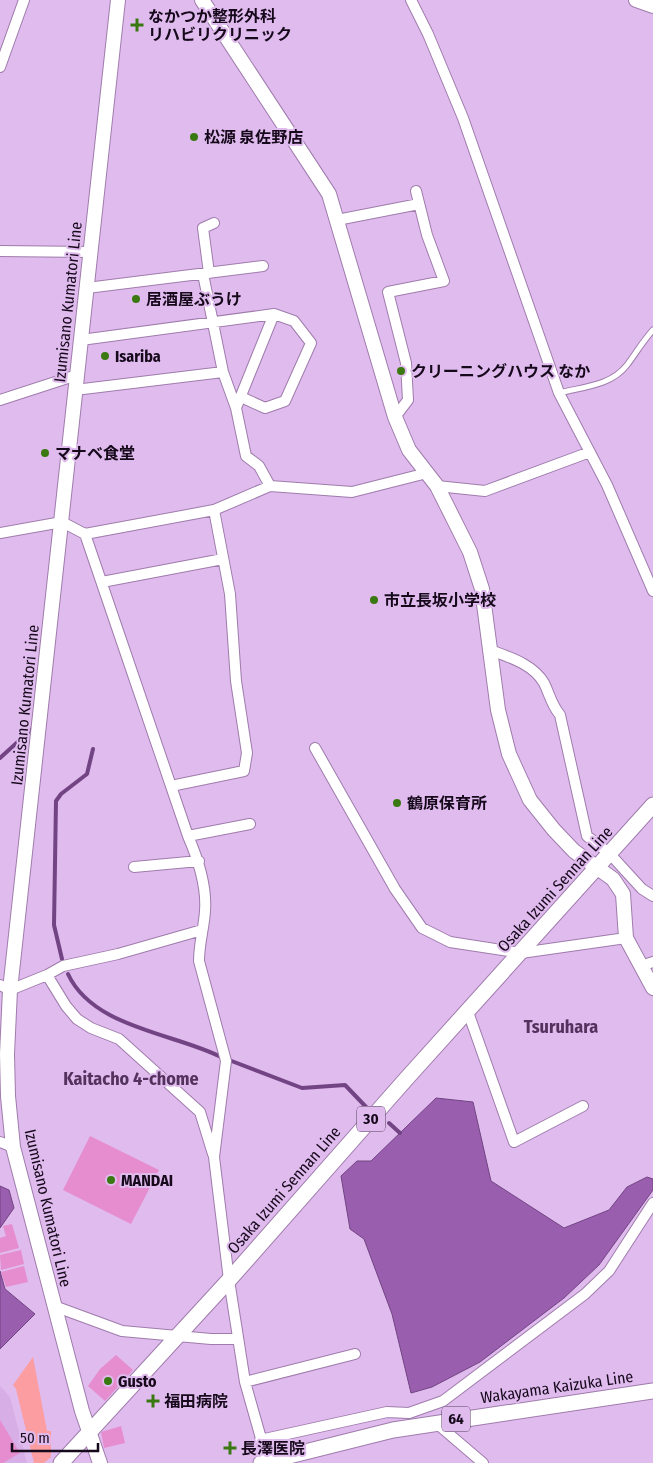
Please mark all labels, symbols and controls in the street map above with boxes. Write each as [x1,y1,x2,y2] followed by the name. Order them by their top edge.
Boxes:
[148,7,292,44] place label: なかつか整形外科 リハビリクリニック
[130,18,144,32] marker: なかつか整形外科 リハビリクリニック
[204,128,303,147] place label: 松源 泉佐野店
[188,131,200,143] marker: 松源 泉佐野店
[50,221,86,383] street label: Izumisano Kumatori Line
[146,290,242,309] place label: 居酒屋ぶうけ
[130,293,142,305] marker: 居酒屋ぶうけ
[115,347,161,366] place label: Isariba
[99,350,111,362] marker: Isariba
[411,362,590,381] place label: クリーニングハウス なか
[395,365,407,377] marker: クリーニングハウス なか
[55,444,135,463] place label: マナベ食堂
[39,447,51,459] marker: マナベ食堂
[384,591,496,610] place label: 市立長坂小学校
[368,594,380,606] marker: 市立長坂小学校
[7,624,43,786] street label: Izumisano Kumatori Line
[407,794,487,813] place label: 鶴原保育所
[391,797,403,809] marker: 鶴原保育所
[494,822,616,956] street label: Osaka Izumi Sennan Line
[524,1016,598,1038] district label: Tsuruhara
[63,1068,199,1090] district label: Kaitacho 4-chome
[357,1106,385,1132] road number: 30
[224,1122,345,1258] street label: Osaka Izumi Sennan Line
[21,1127,75,1289] street label: Izumisano Kumatori Line
[121,1171,173,1190] place label: MANDAI
[105,1174,117,1186] marker: MANDAI
[479,1367,635,1407] street label: Wakayama Kaizuka Line
[118,1372,157,1391] place label: Gusto
[102,1375,114,1387] marker: Gusto
[164,1392,228,1411] place label: 福田病院
[146,1394,160,1408] marker: 福田病院
[442,1406,470,1432] road number: 64
[12,1420,99,1452] scale bar
[20,1429,50,1447] text: 50 m
[241,1439,305,1458] place label: 長澤医院
[223,1441,237,1455] marker: 長澤医院

